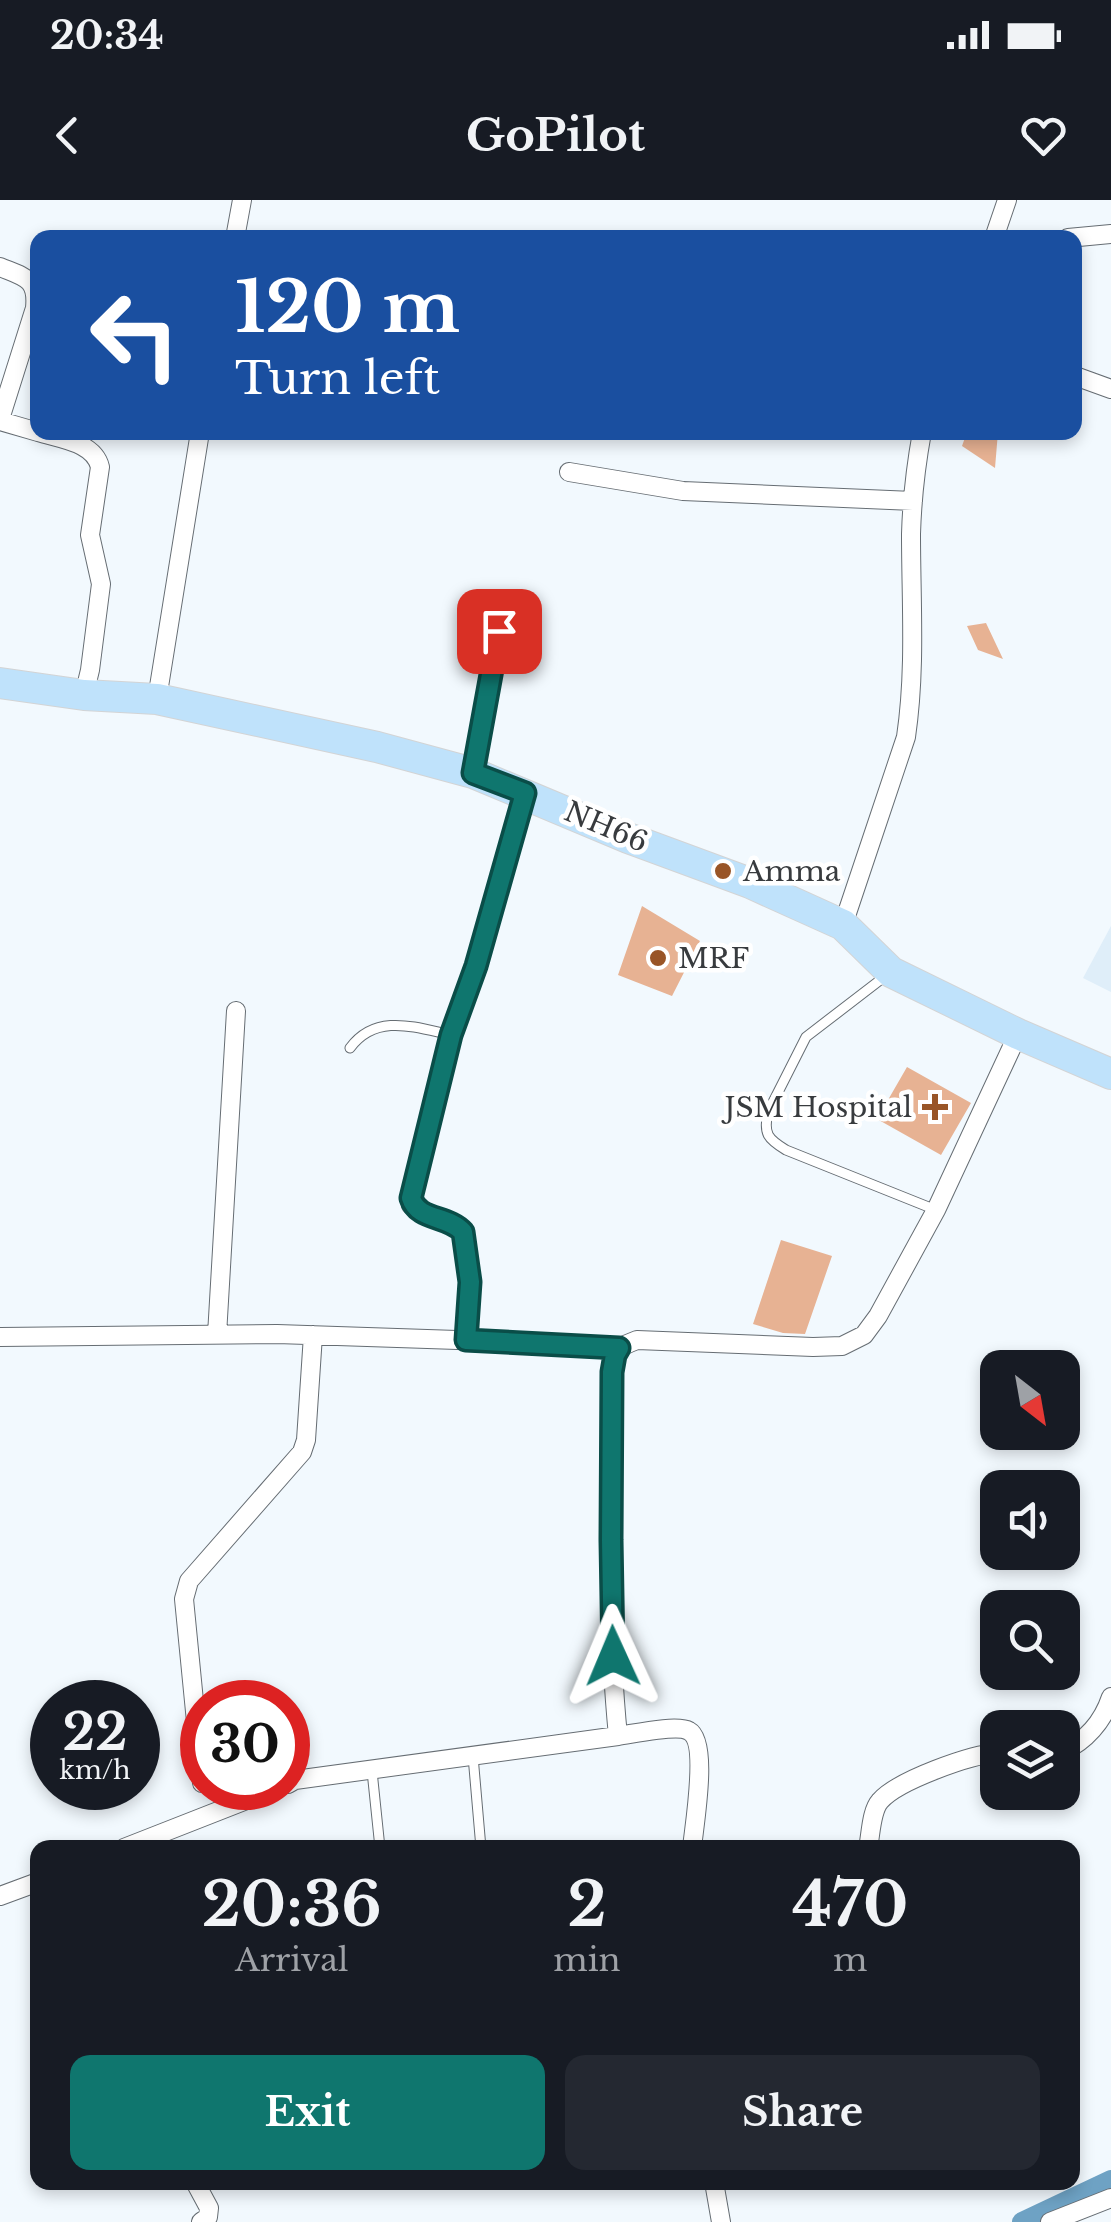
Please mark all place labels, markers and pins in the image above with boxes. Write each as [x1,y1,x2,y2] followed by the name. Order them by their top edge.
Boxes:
[457,589,542,674] pin
[742,854,841,889] place label: Amma
[712,860,734,882] marker: Amma
[678,941,750,976] place label: MRF
[647,947,669,969] marker: MRF
[720,1090,912,1125] place label: JSM Hospital
[922,1094,948,1120] marker: JSM Hospital

